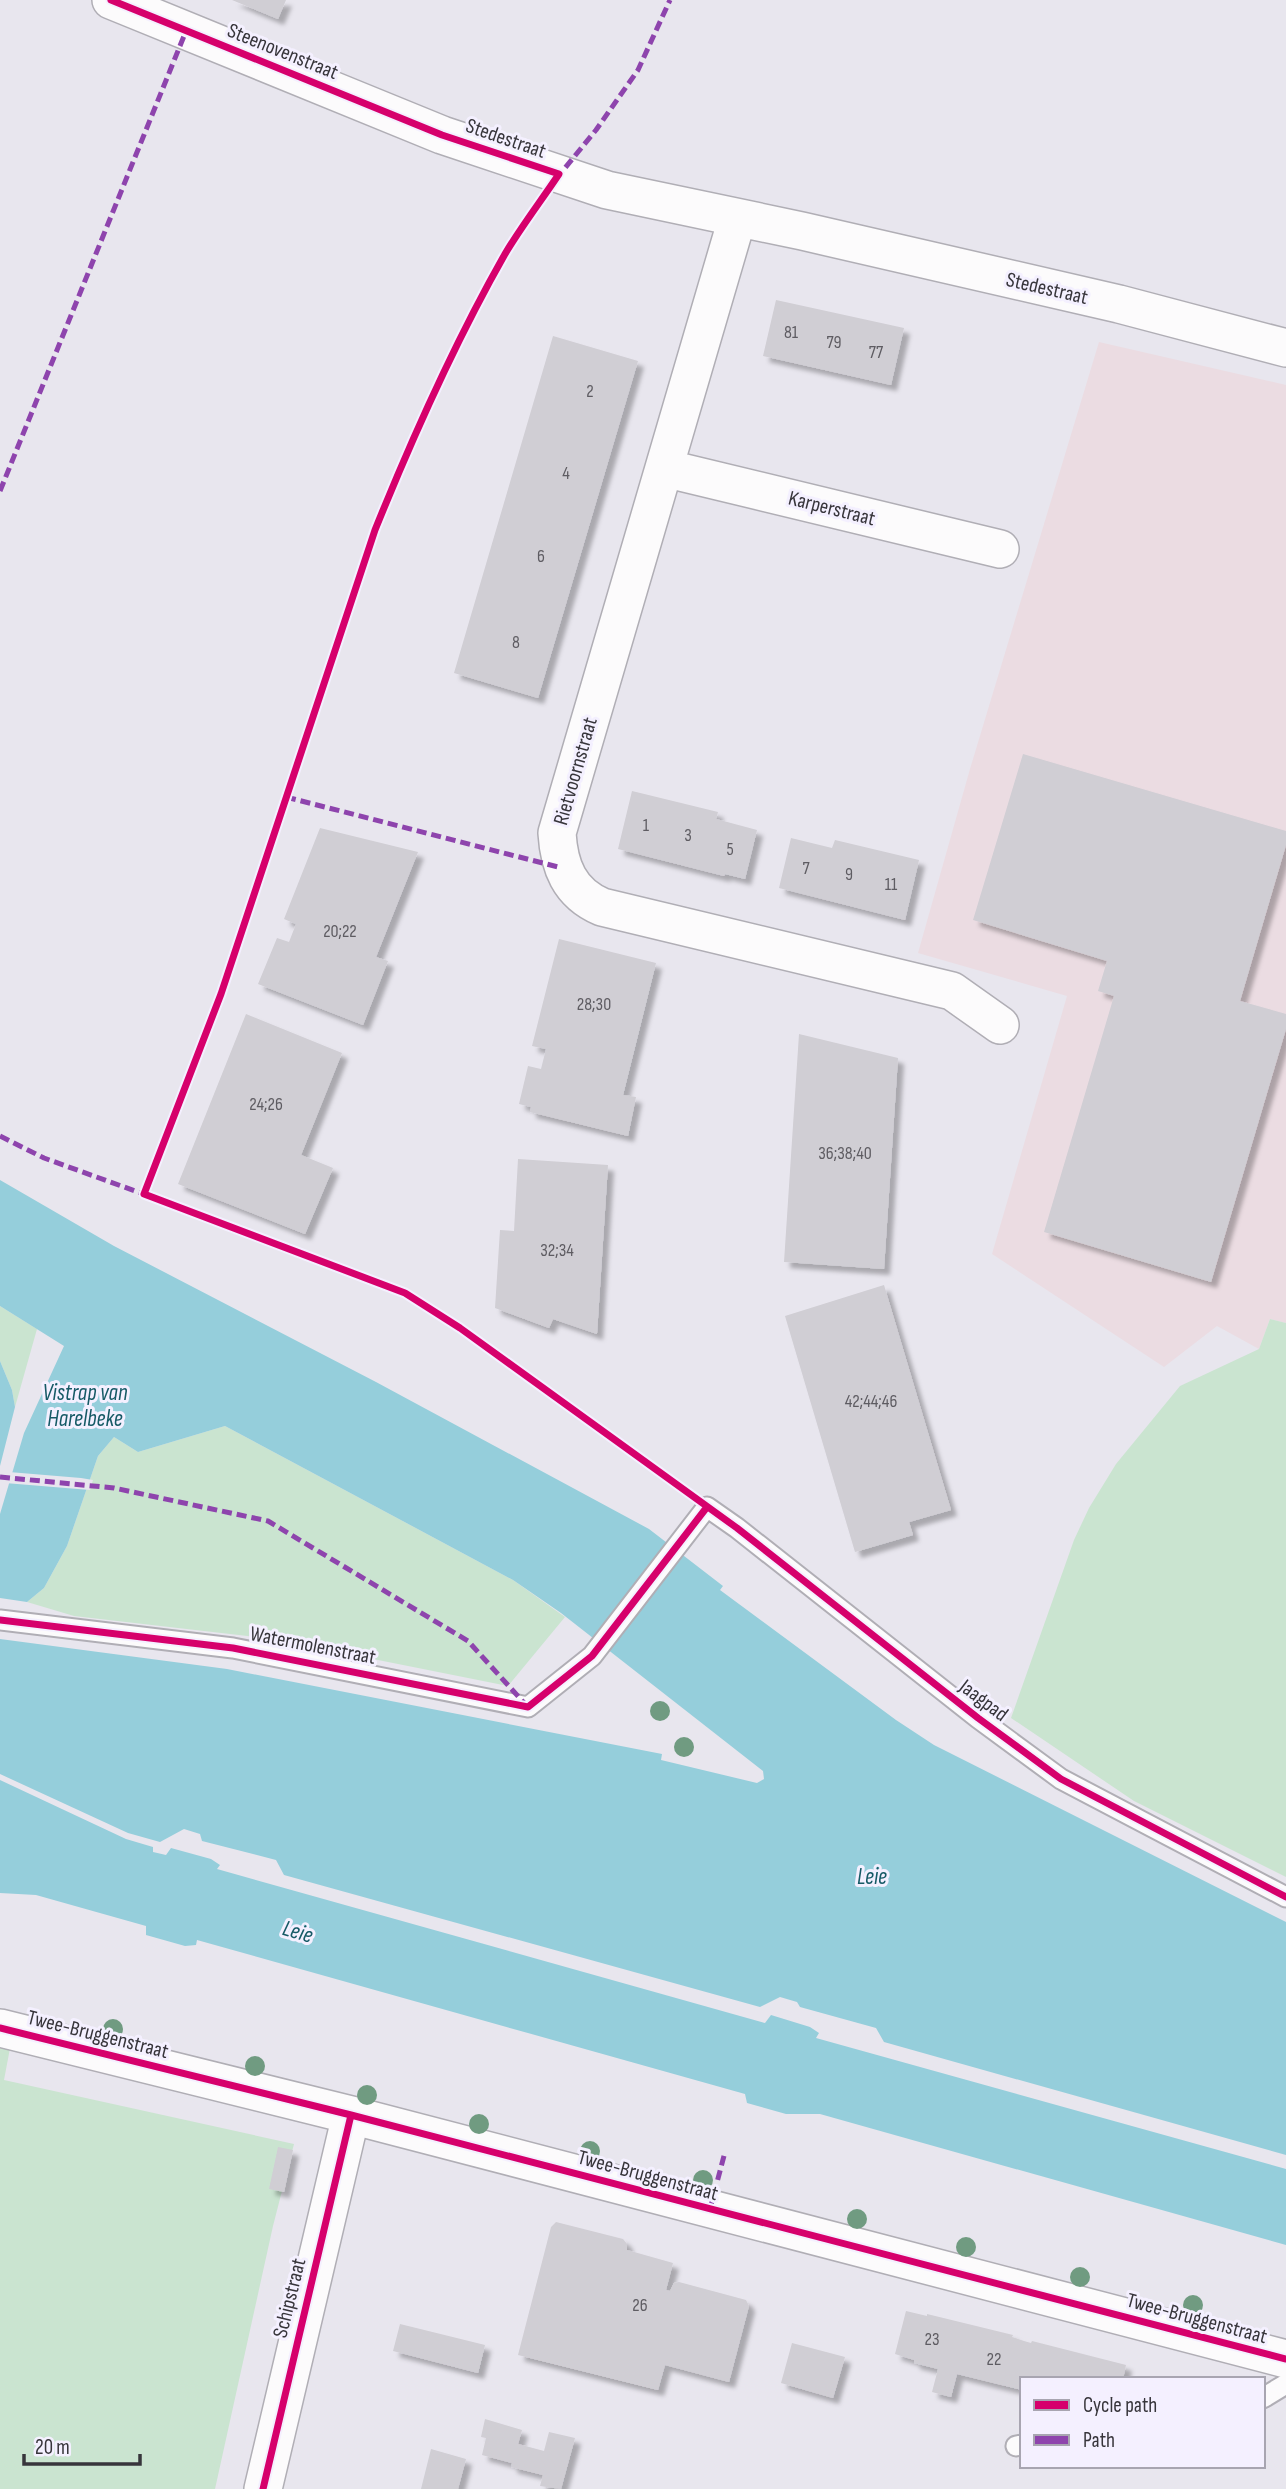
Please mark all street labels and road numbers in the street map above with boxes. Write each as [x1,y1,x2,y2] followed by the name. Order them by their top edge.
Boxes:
[224,18,342,85] street label: Steenovenstraat
[462,113,549,164] street label: Stedestraat
[1004,267,1090,310] street label: Stedestraat
[786,486,878,531] street label: Karperstraat
[548,714,603,828] street label: Rietvoornstraat
[248,1621,378,1670] street label: Watermolenstraat
[954,1673,1013,1727] street label: Jaagpad
[25,2005,171,2064] street label: Twee-Bruggenstraat
[575,2145,721,2206] street label: Twee-Bruggenstraat
[268,2256,311,2341] street label: Schipstraat
[1124,2288,1270,2349] street label: Twee-Bruggenstraat

